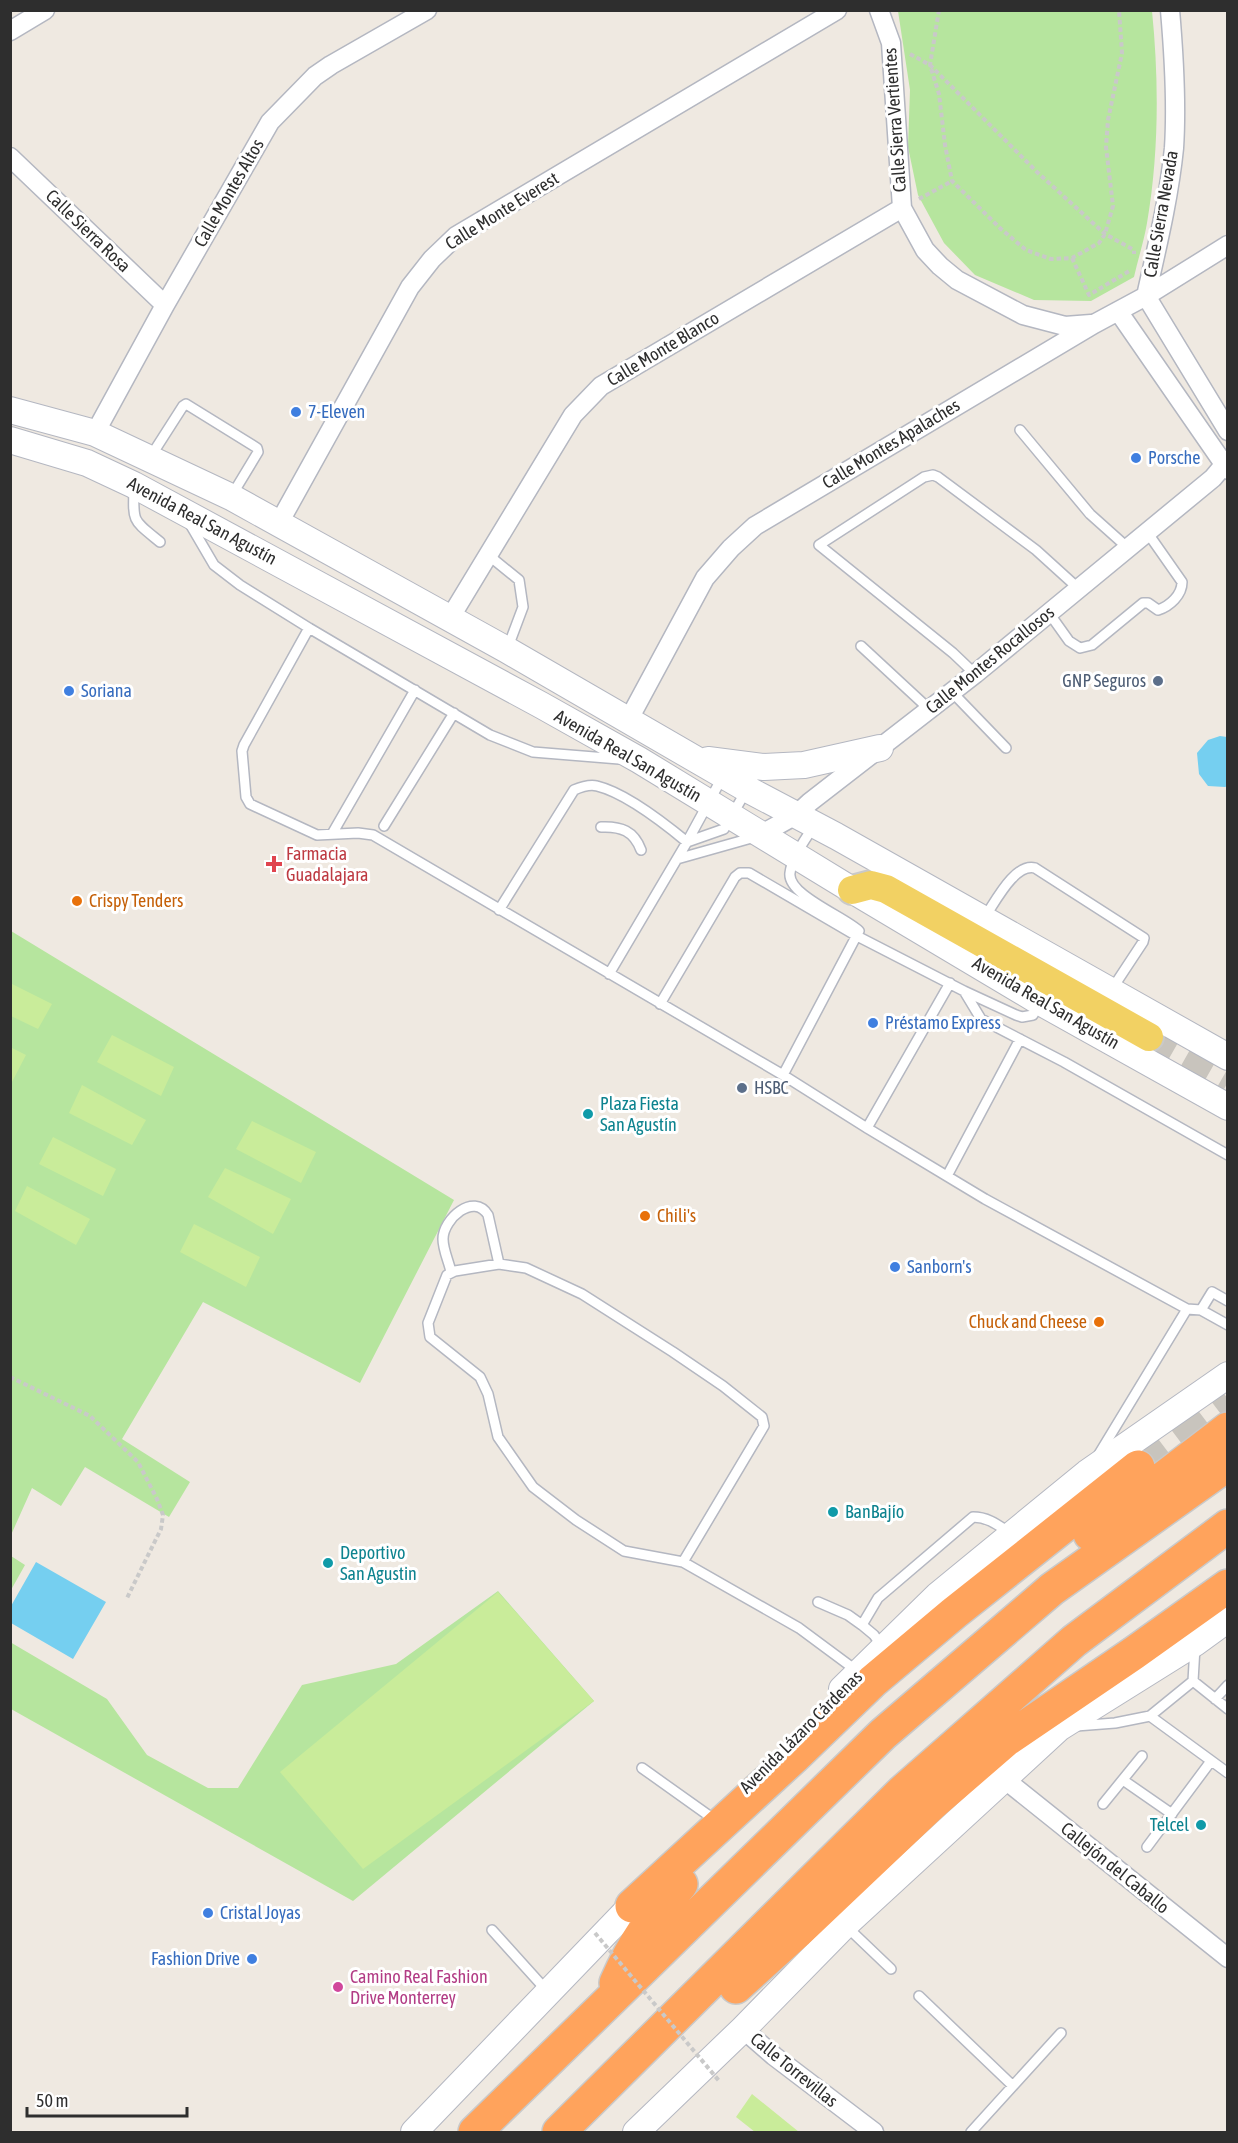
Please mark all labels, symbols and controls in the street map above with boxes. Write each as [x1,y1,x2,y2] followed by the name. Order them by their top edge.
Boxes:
[879,47,910,193] street label: Calle Sierra Vertientes
[189,135,268,250] street label: Calle Montes Altos
[1139,149,1182,279] street label: Calle Sierra Nevada
[441,167,562,254] street label: Calle Monte Everest
[42,185,135,276] street label: Calle Sierra Rosa
[603,307,723,390] street label: Calle Monte Blanco
[818,394,963,493] street label: Calle Montes Apalaches
[308,401,365,422] place label: 7-Eleven
[289,405,303,419] marker: 7-Eleven
[1148,447,1200,468] place label: Porsche
[1129,451,1143,465] marker: Porsche
[124,472,280,569] street label: Avenida Real San Agustín
[921,601,1058,718] street label: Calle Montes Rocallosos
[1062,670,1146,691] place label: GNP Seguros
[1151,674,1165,688] marker: GNP Seguros
[81,680,132,701] place label: Soriana
[62,684,76,698] marker: Soriana
[551,705,705,806] street label: Avenida Real San Agustín
[286,843,368,885] place label: Farmacia Guadalajara
[267,857,281,871] marker: Farmacia Guadalajara
[89,890,183,911] place label: Crispy Tenders
[70,894,84,908] marker: Crispy Tenders
[969,952,1123,1053] street label: Avenida Real San Agustín
[885,1012,1001,1033] place label: Préstamo Express
[866,1016,880,1030] marker: Préstamo Express
[754,1077,789,1098] place label: HSBC
[735,1081,749,1095] marker: HSBC
[600,1093,679,1135] place label: Plaza Fiesta San Agustín
[581,1107,595,1121] marker: Plaza Fiesta San Agustín
[657,1205,696,1226] place label: Chili's
[638,1209,652,1223] marker: Chili's
[907,1256,972,1277] place label: Sanborn's
[888,1260,902,1274] marker: Sanborn's
[969,1311,1087,1332] place label: Chuck and Cheese
[1092,1315,1106,1329] marker: Chuck and Cheese
[845,1501,904,1522] place label: BanBajío
[826,1505,840,1519] marker: BanBajío
[340,1542,417,1584] place label: Deportivo San Agustin
[321,1556,335,1570] marker: Deportivo San Agustin
[735,1666,866,1797] street label: Avenida Lázaro Cárdenas
[1150,1814,1189,1835] place label: Telcel
[1057,1818,1174,1918] street label: Callejón del Caballo
[1194,1818,1208,1832] marker: Telcel
[220,1902,301,1923] place label: Cristal Joyas
[201,1906,215,1920] marker: Cristal Joyas
[151,1948,240,1969] place label: Fashion Drive
[245,1952,259,1966] marker: Fashion Drive
[350,1966,488,2008] place label: Camino Real Fashion Drive Monterrey
[331,1980,345,1994] marker: Camino Real Fashion Drive Monterrey
[746,2028,842,2111] street label: Calle Torrevillas
[27,2080,188,2118] scale bar
[36,2090,68,2111] text: 50 m

